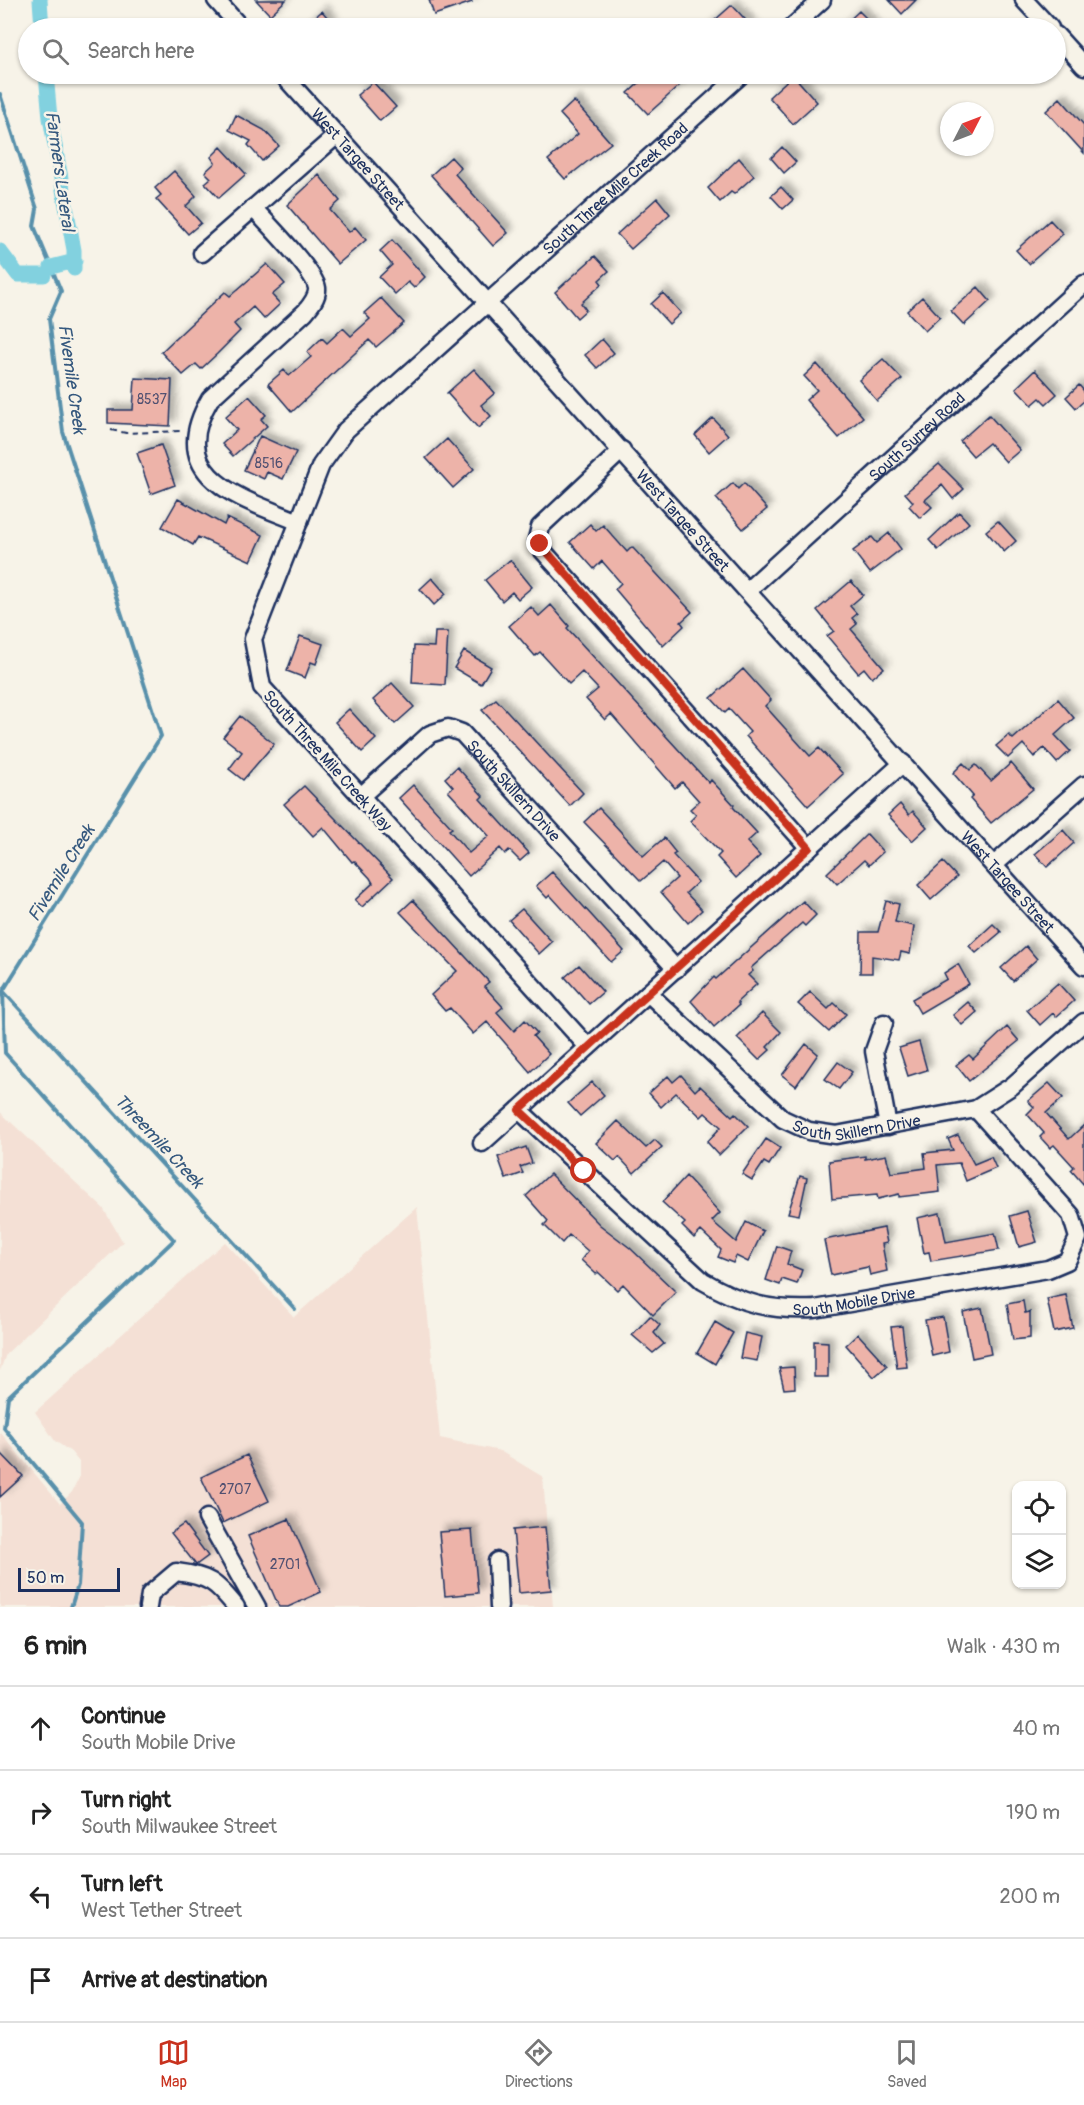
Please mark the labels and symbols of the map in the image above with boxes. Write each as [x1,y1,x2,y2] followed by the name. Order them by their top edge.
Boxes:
[940,102,994,156] north arrow
[306,104,409,215] street label: West Targee Street
[40,110,80,234] water label: Farmers Lateral
[539,119,692,259] street label: South Three Mile Creek Road
[52,323,91,437] water label: Fivemile Creek
[865,388,970,486] street label: South Surrey Road
[137,391,168,408] house number: 8537
[255,455,283,472] house number: 8516
[631,466,734,576] street label: West Targee Street
[526,530,552,556] route end
[259,686,396,836] street label: South Three Mile Creek Way
[462,736,564,846] street label: South Skillern Drive
[23,819,101,926] water label: Fivemile Creek
[956,827,1059,938] street label: West Targee Street
[109,1089,209,1194] water label: Threemile Creek
[789,1111,922,1146] street label: South Skillern Drive
[570,1157,596,1183] route start
[792,1283,917,1320] street label: South Mobile Drive
[219,1481,252,1498] house number: 2707
[270,1556,300,1573] house number: 2701
[18,1565,120,1592] scale bar

